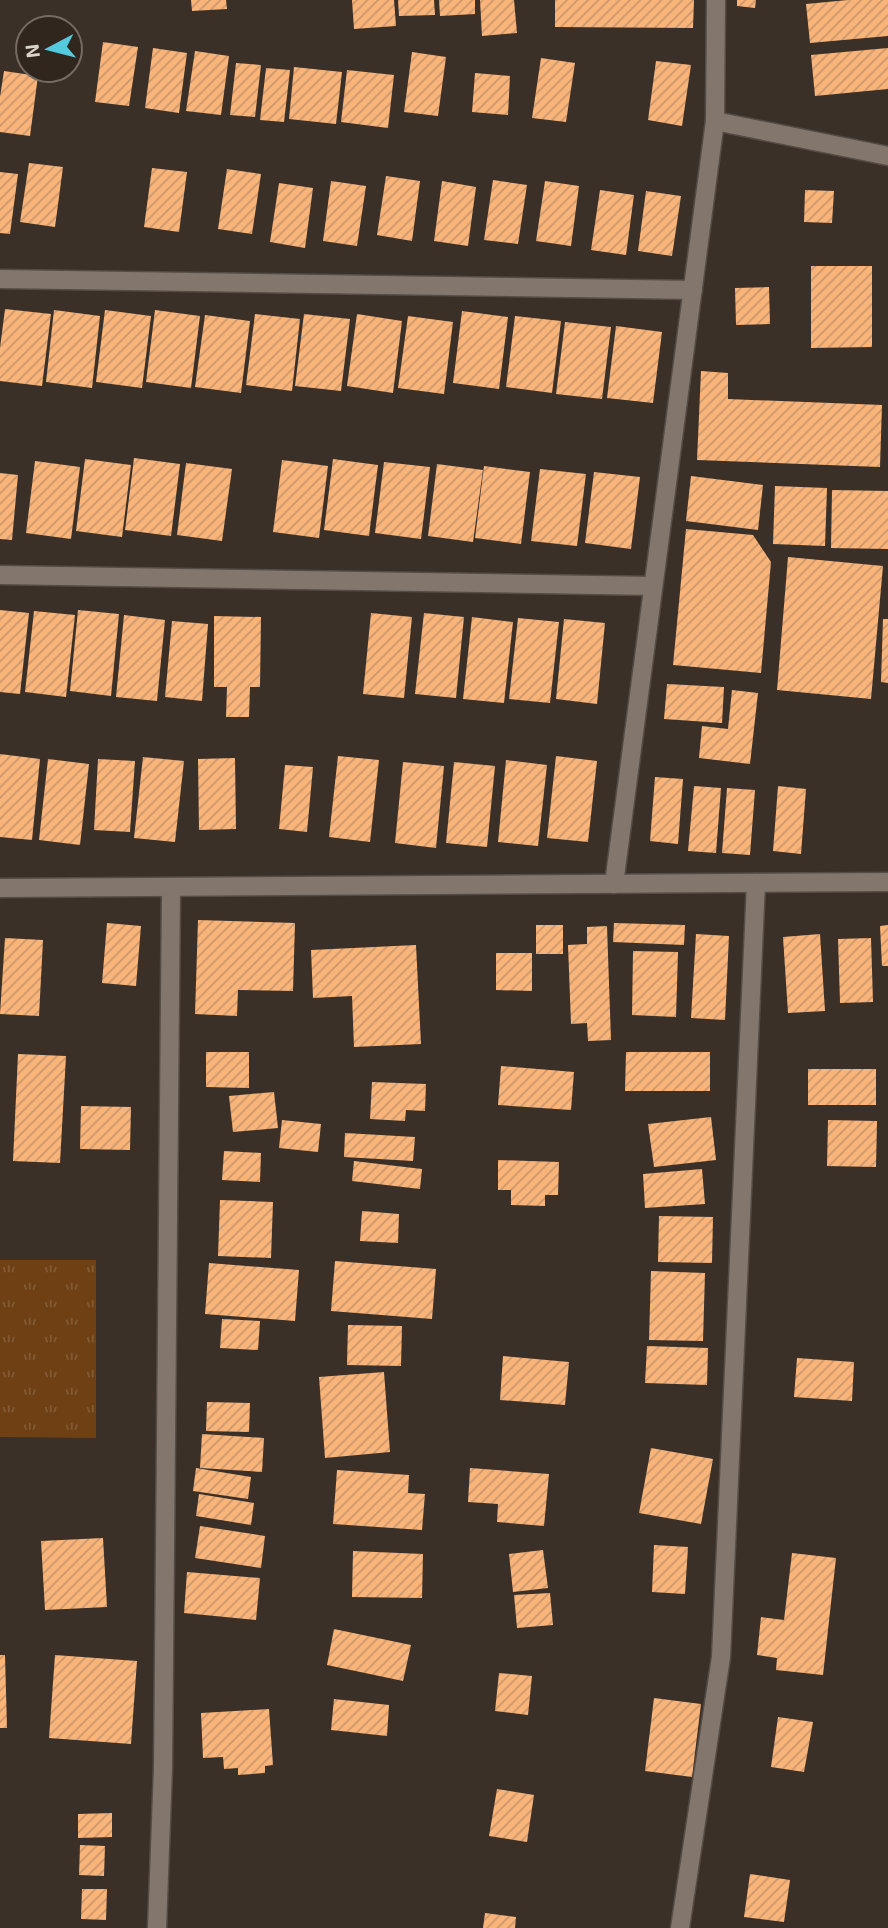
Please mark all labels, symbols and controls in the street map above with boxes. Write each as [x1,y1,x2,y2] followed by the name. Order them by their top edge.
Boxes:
[14,14,84,84] north arrow
[19,43,44,59] text: N

